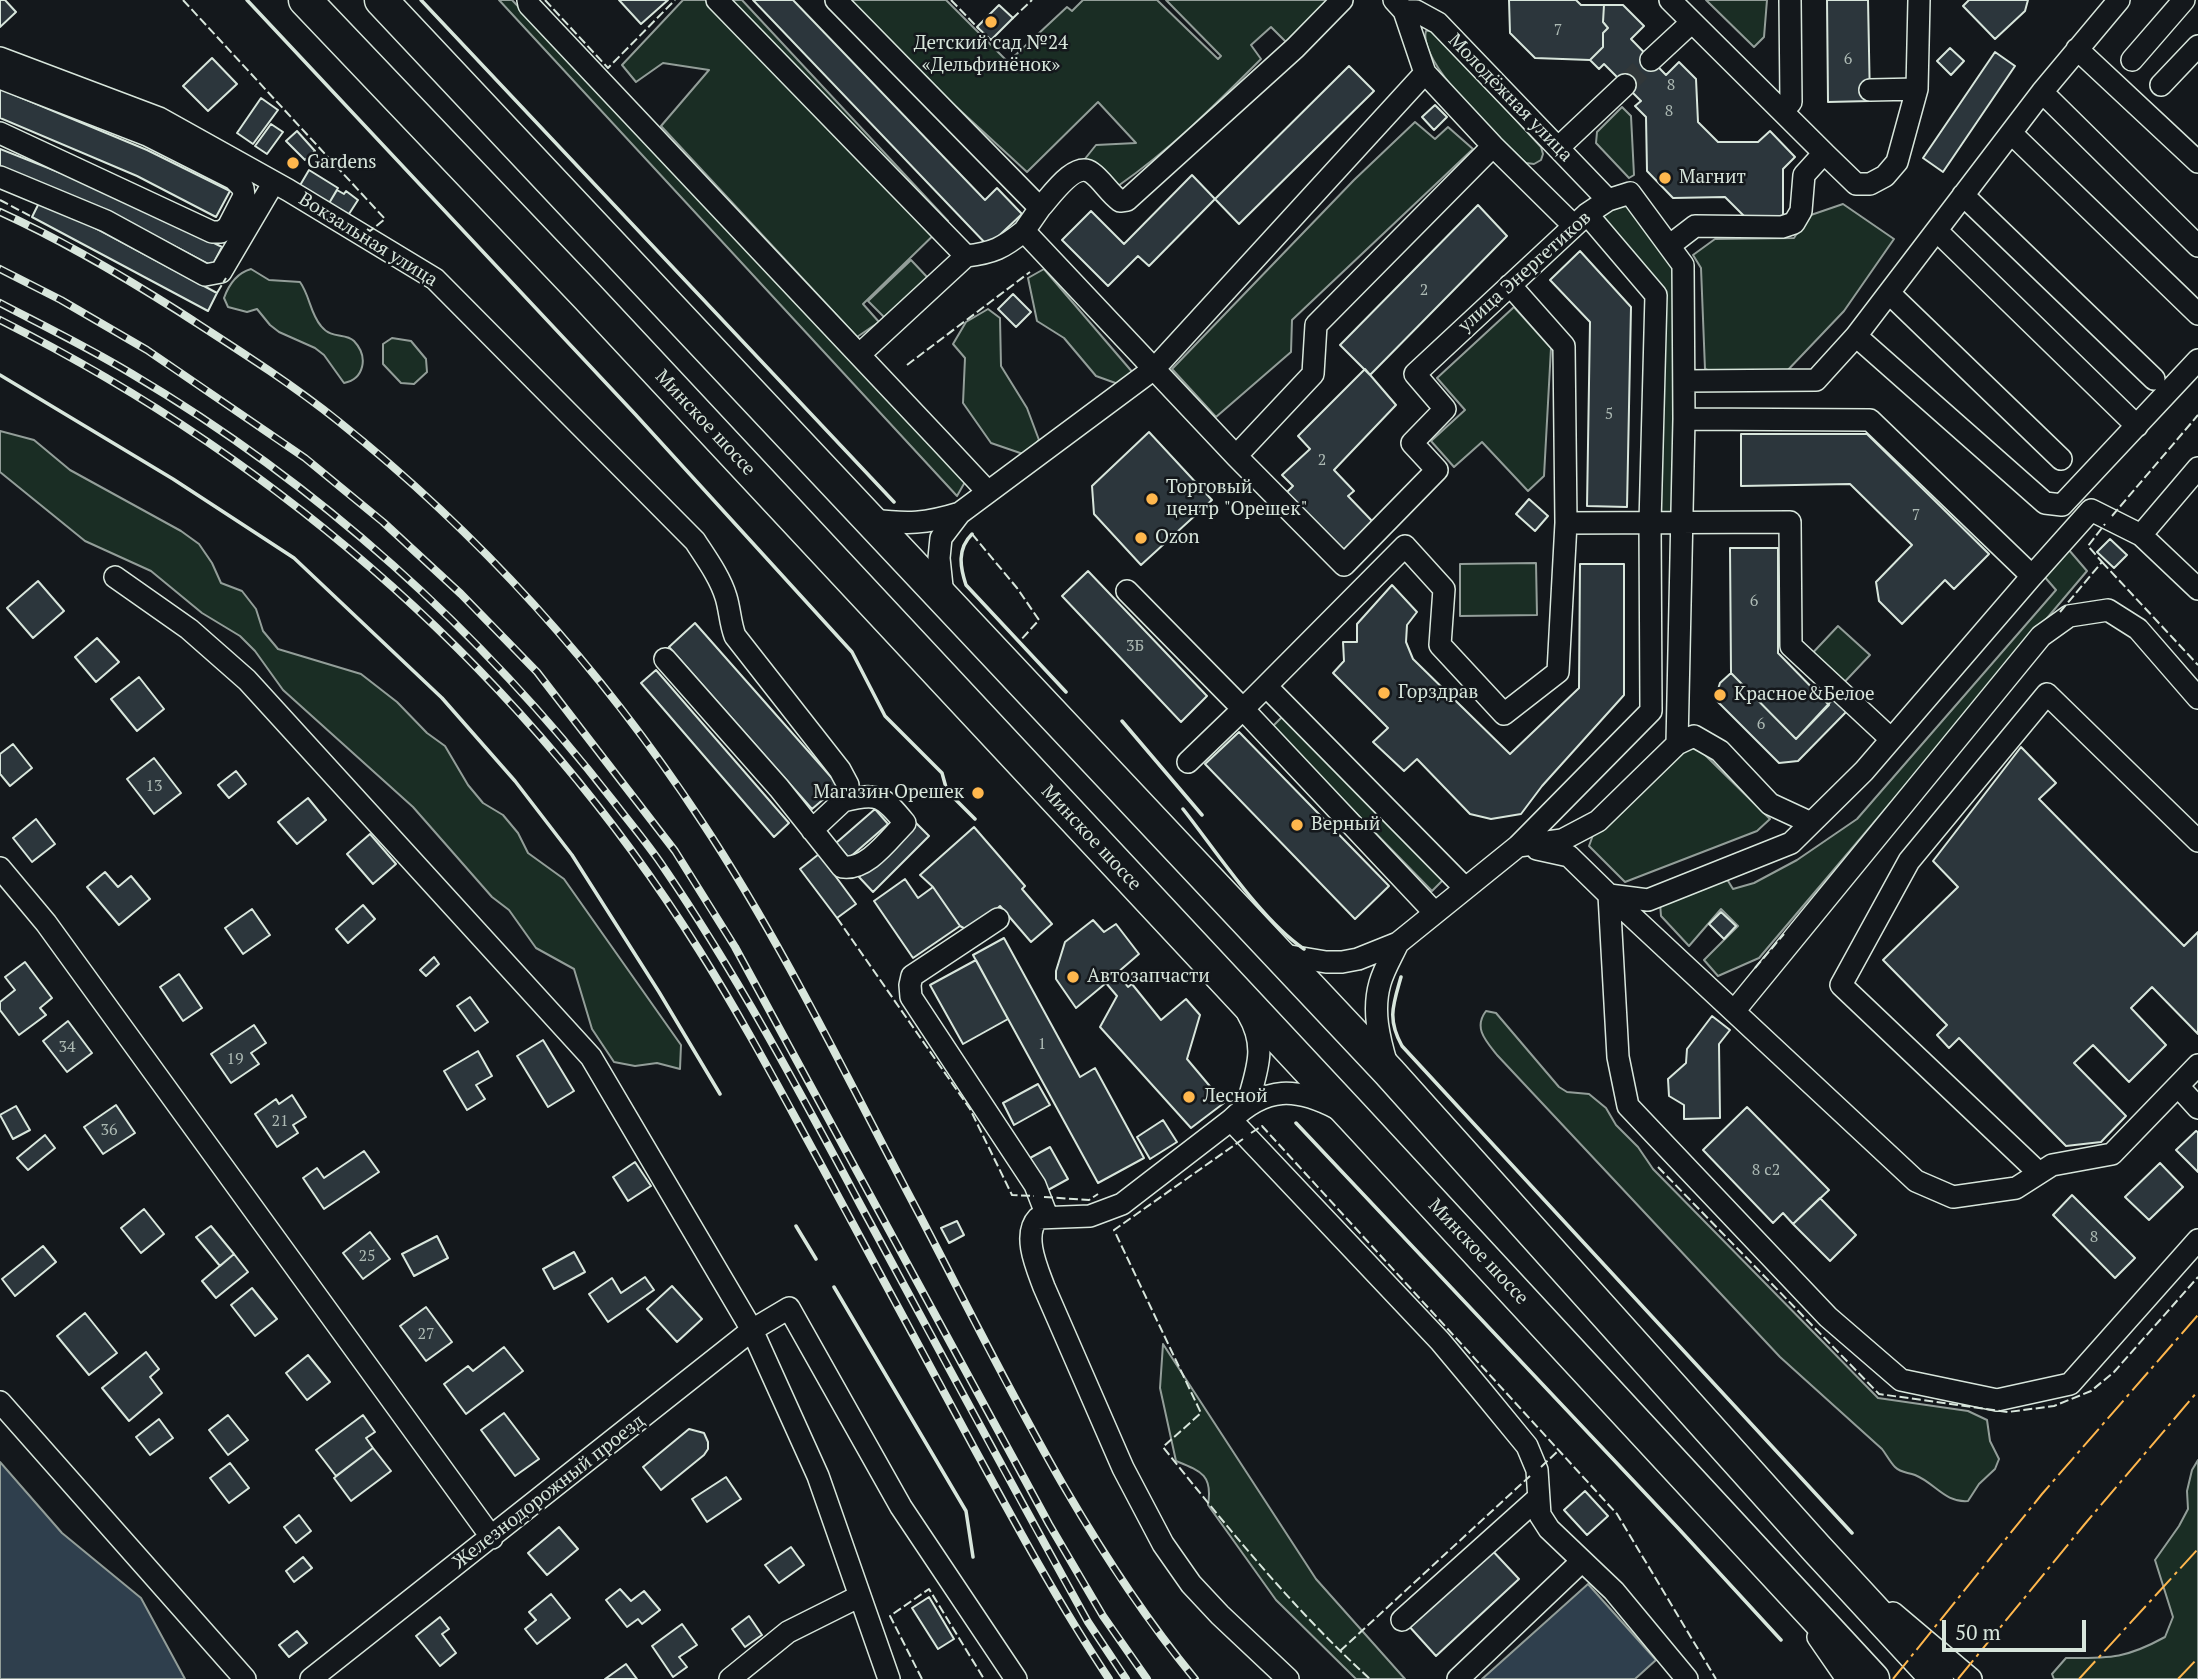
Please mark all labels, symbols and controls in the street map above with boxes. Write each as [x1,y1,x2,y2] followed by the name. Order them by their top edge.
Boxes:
[983,14,999,30] marker: Детский сад №24 «Дельфинёнок»
[1554,20,1562,40] house number: 7
[1443,29,1577,167] street label: Молодёжная улица
[914,33,1068,77] place label: Детский сад №24 «Дельфинёнок»
[1844,49,1852,69] house number: 6
[1667,75,1675,95] house number: 8
[1665,101,1673,121] house number: 8
[307,152,377,174] place label: Gardens
[285,155,301,171] marker: Gardens
[1679,167,1746,189] place label: Магнит
[1657,170,1673,186] marker: Магнит
[294,188,442,292] street label: Вокзальная улица
[1454,207,1596,337] street label: улица Энергетиков
[1420,280,1428,300] house number: 2
[650,365,760,481] street label: Минское шоссе
[1605,404,1613,424] house number: 5
[1318,450,1326,470] house number: 2
[1166,477,1308,521] place label: Торговый центр "Орешек"
[1144,491,1160,507] marker: Торговый центр "Орешек"
[1912,505,1920,525] house number: 7
[1155,527,1200,549] place label: Ozon
[1133,530,1149,546] marker: Ozon
[1750,591,1758,611] house number: 6
[1126,636,1144,656] house number: 3Б
[1398,682,1478,704] place label: Горздрав
[1734,684,1875,706] place label: Красное&Белое
[1376,685,1392,701] marker: Горздрав
[1712,687,1728,703] marker: Красное&Белое
[1757,714,1765,734] house number: 6
[145,776,163,796] house number: 13
[1036,780,1146,896] street label: Минское шоссе
[813,782,964,804] place label: Магазин Орешек
[970,785,986,801] marker: Магазин Орешек
[1311,814,1380,836] place label: Верный
[1289,817,1305,833] marker: Верный
[1087,966,1210,988] place label: Автозапчасти
[1065,969,1081,985] marker: Автозапчасти
[1038,1034,1046,1054] house number: 1
[58,1037,76,1057] house number: 34
[226,1049,244,1069] house number: 19
[1203,1086,1268,1108] place label: Лесной
[1181,1089,1197,1105] marker: Лесной
[271,1111,289,1131] house number: 21
[100,1120,118,1140] house number: 36
[1752,1160,1780,1180] house number: 8 с2
[1423,1194,1533,1310] street label: Минское шоссе
[2090,1227,2098,1247] house number: 8
[358,1246,376,1266] house number: 25
[417,1324,435,1344] house number: 27
[448,1410,650,1574] street label: Железнодорожный проезд
[1946,1606,2090,1650] scale bar
[1955,1618,2001,1646] text: 50 m

